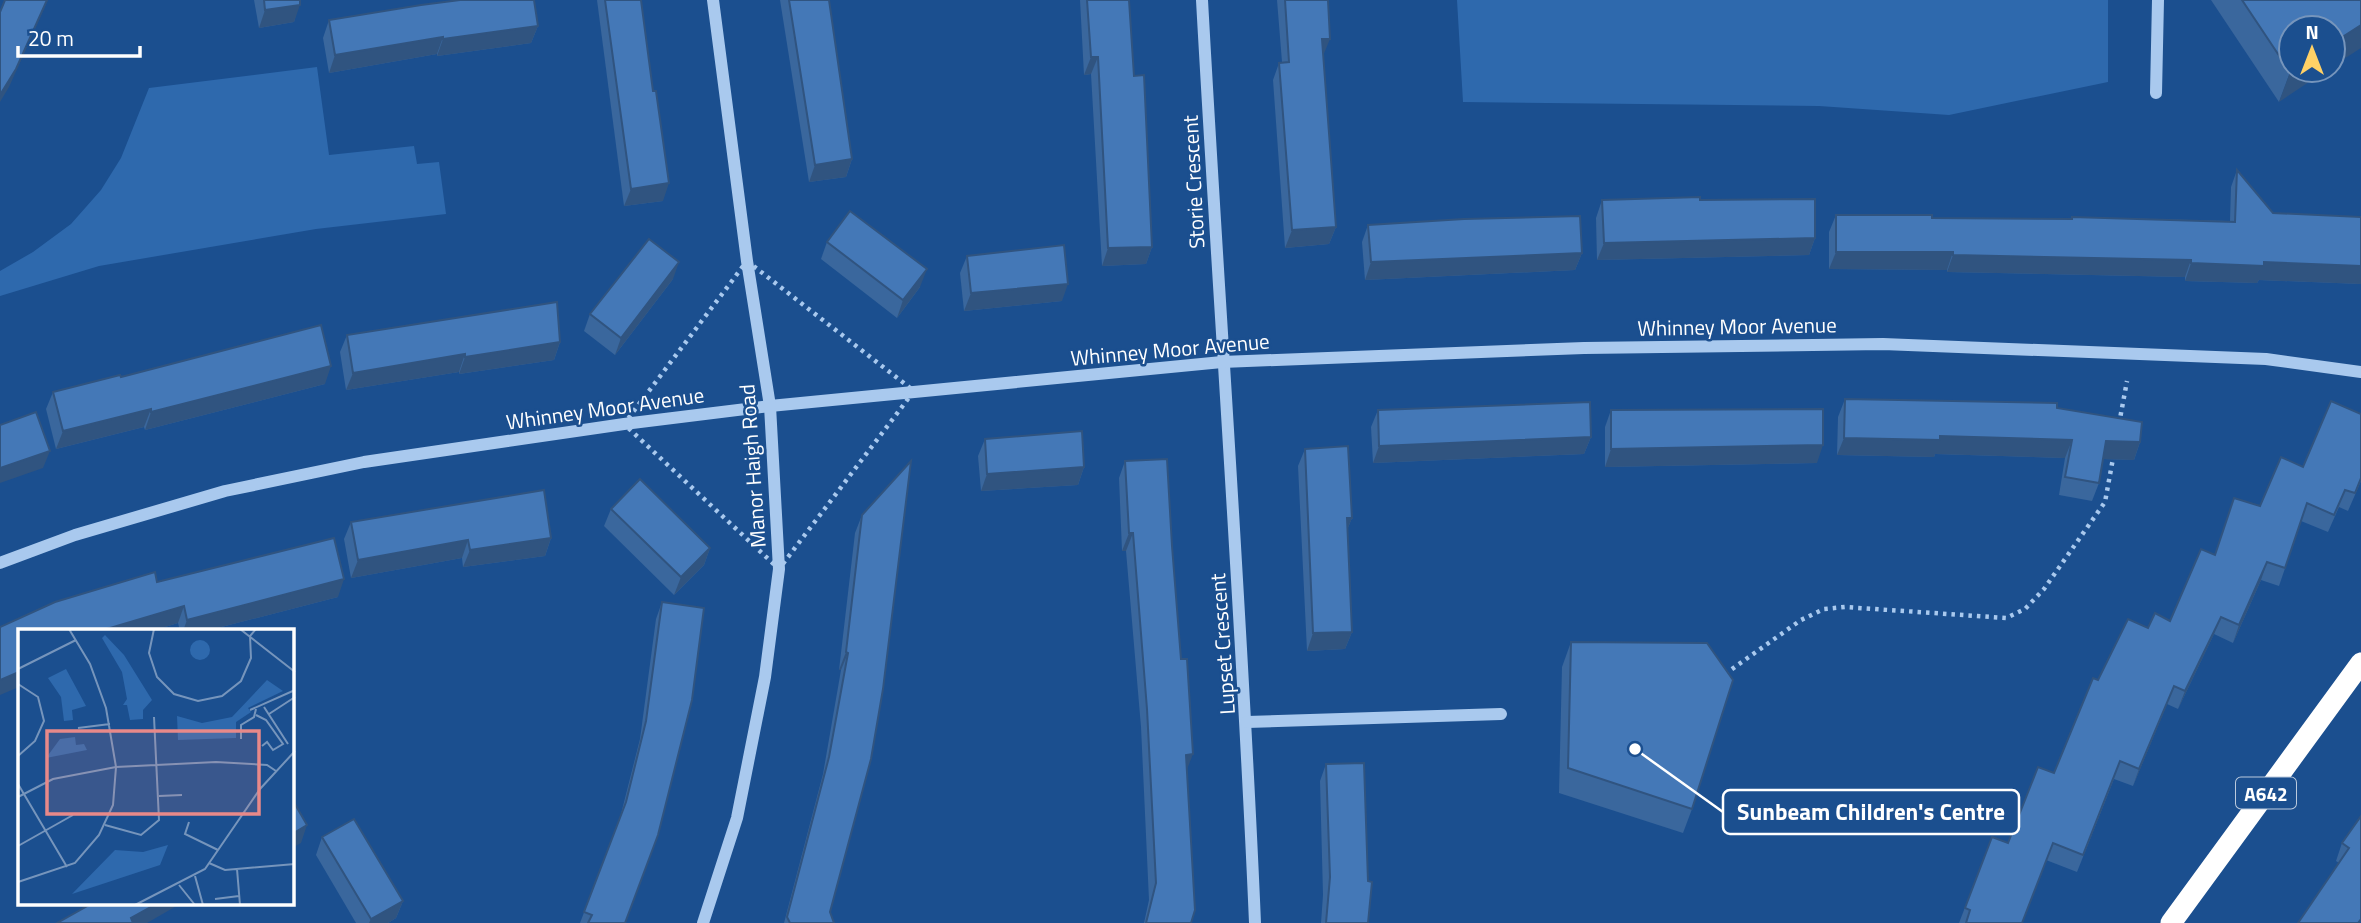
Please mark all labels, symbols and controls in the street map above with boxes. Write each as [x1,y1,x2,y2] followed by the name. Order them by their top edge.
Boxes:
[18,14,140,58] scale bar
[2277,14,2347,84] north arrow
[2305,17,2319,46] text: N
[28,22,74,54] text: 20 m
[1173,114,1212,250] street label: Storie Crescent
[1637,308,1837,344] street label: Whinney Moor Avenue
[1069,324,1271,374] street label: Whinney Moor Avenue
[504,378,706,438] street label: Whinney Moor Avenue
[730,383,774,549] street label: Manor Haigh Road
[1201,572,1243,716] street label: Lupset Crescent
[18,629,294,906] inset map
[2236,778,2296,808] road number: A642
[1723,790,2019,834] callout: Sunbeam Children's Centre
[1737,794,2005,829] text: Sunbeam Children's Centre

